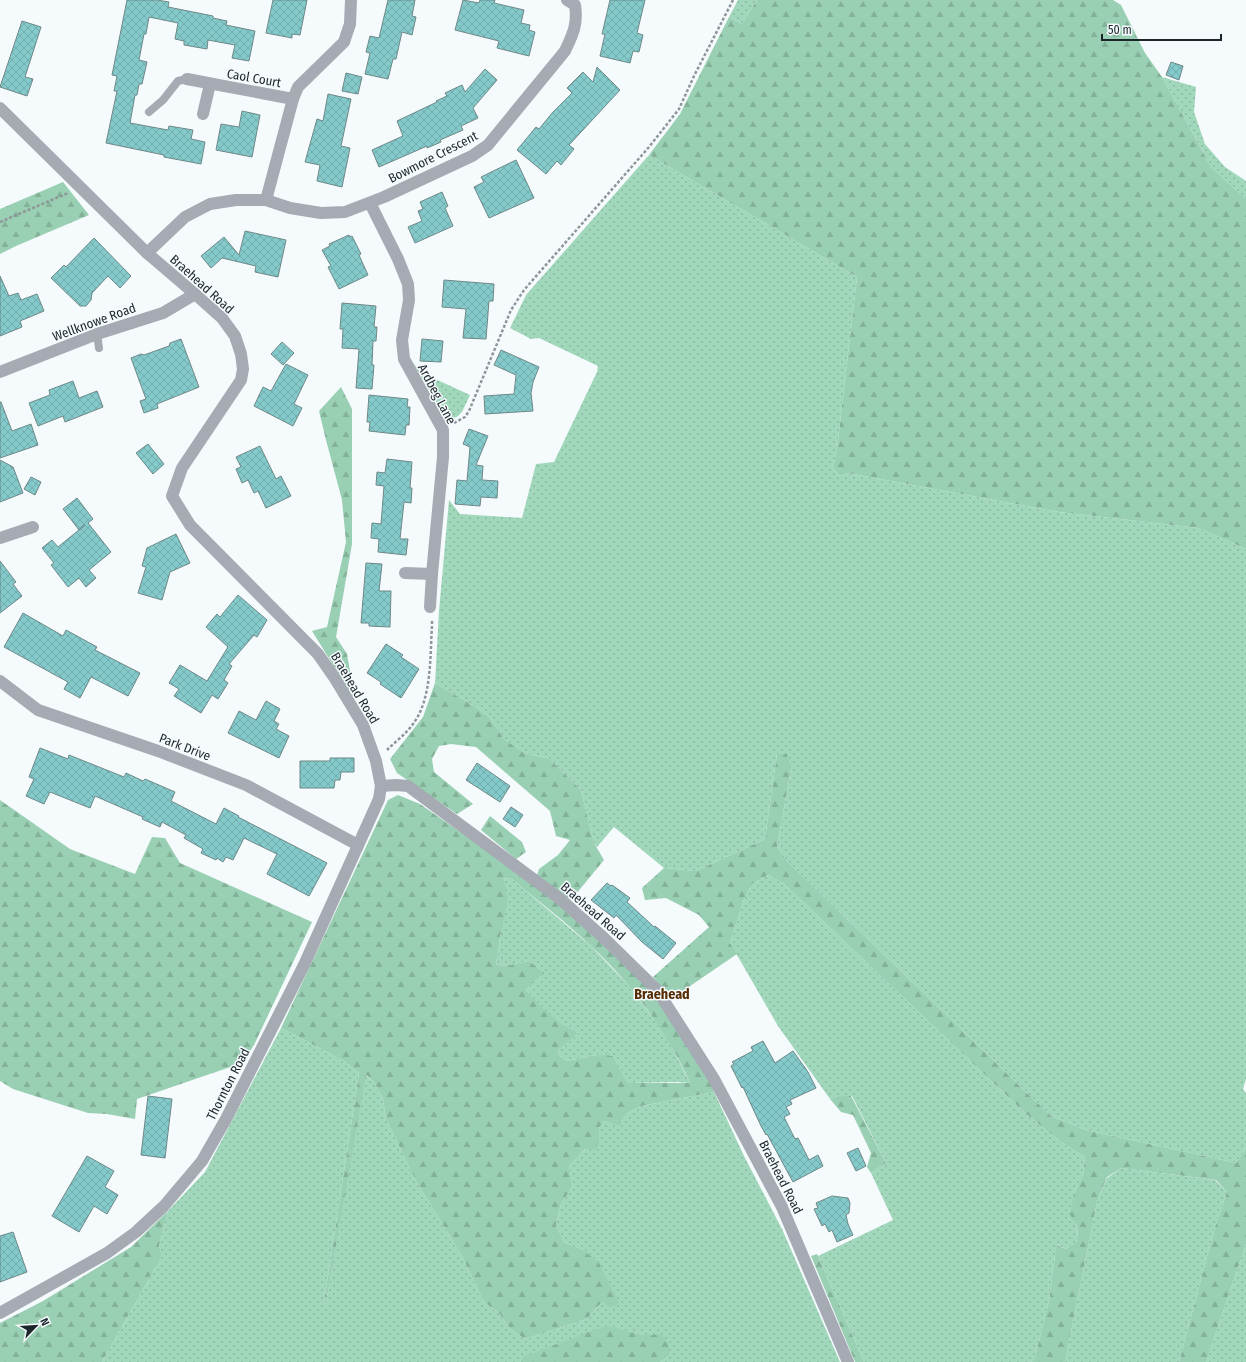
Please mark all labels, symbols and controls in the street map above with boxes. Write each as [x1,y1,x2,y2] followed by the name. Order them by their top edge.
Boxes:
[1102,16,1221,42] scale bar
[1108,23,1132,37] text: 50 m
[226,66,283,90] street label: Caol Court
[386,128,481,186] street label: Bowmore Crescent
[167,251,237,317] street label: Braehead Road
[50,300,138,344] street label: Wellknowe Road
[415,361,459,427] street label: Ardbeg Lane
[328,650,382,726] street label: Braehead Road
[157,730,213,764] street label: Park Drive
[558,879,628,943] street label: Braehead Road
[634,986,690,1003] district label: Braehead
[203,1045,253,1123] street label: Thornton Road
[756,1138,806,1216] street label: Braehead Road
[16,1306,56,1346] north arrow
[37,1316,52,1328] text: N

